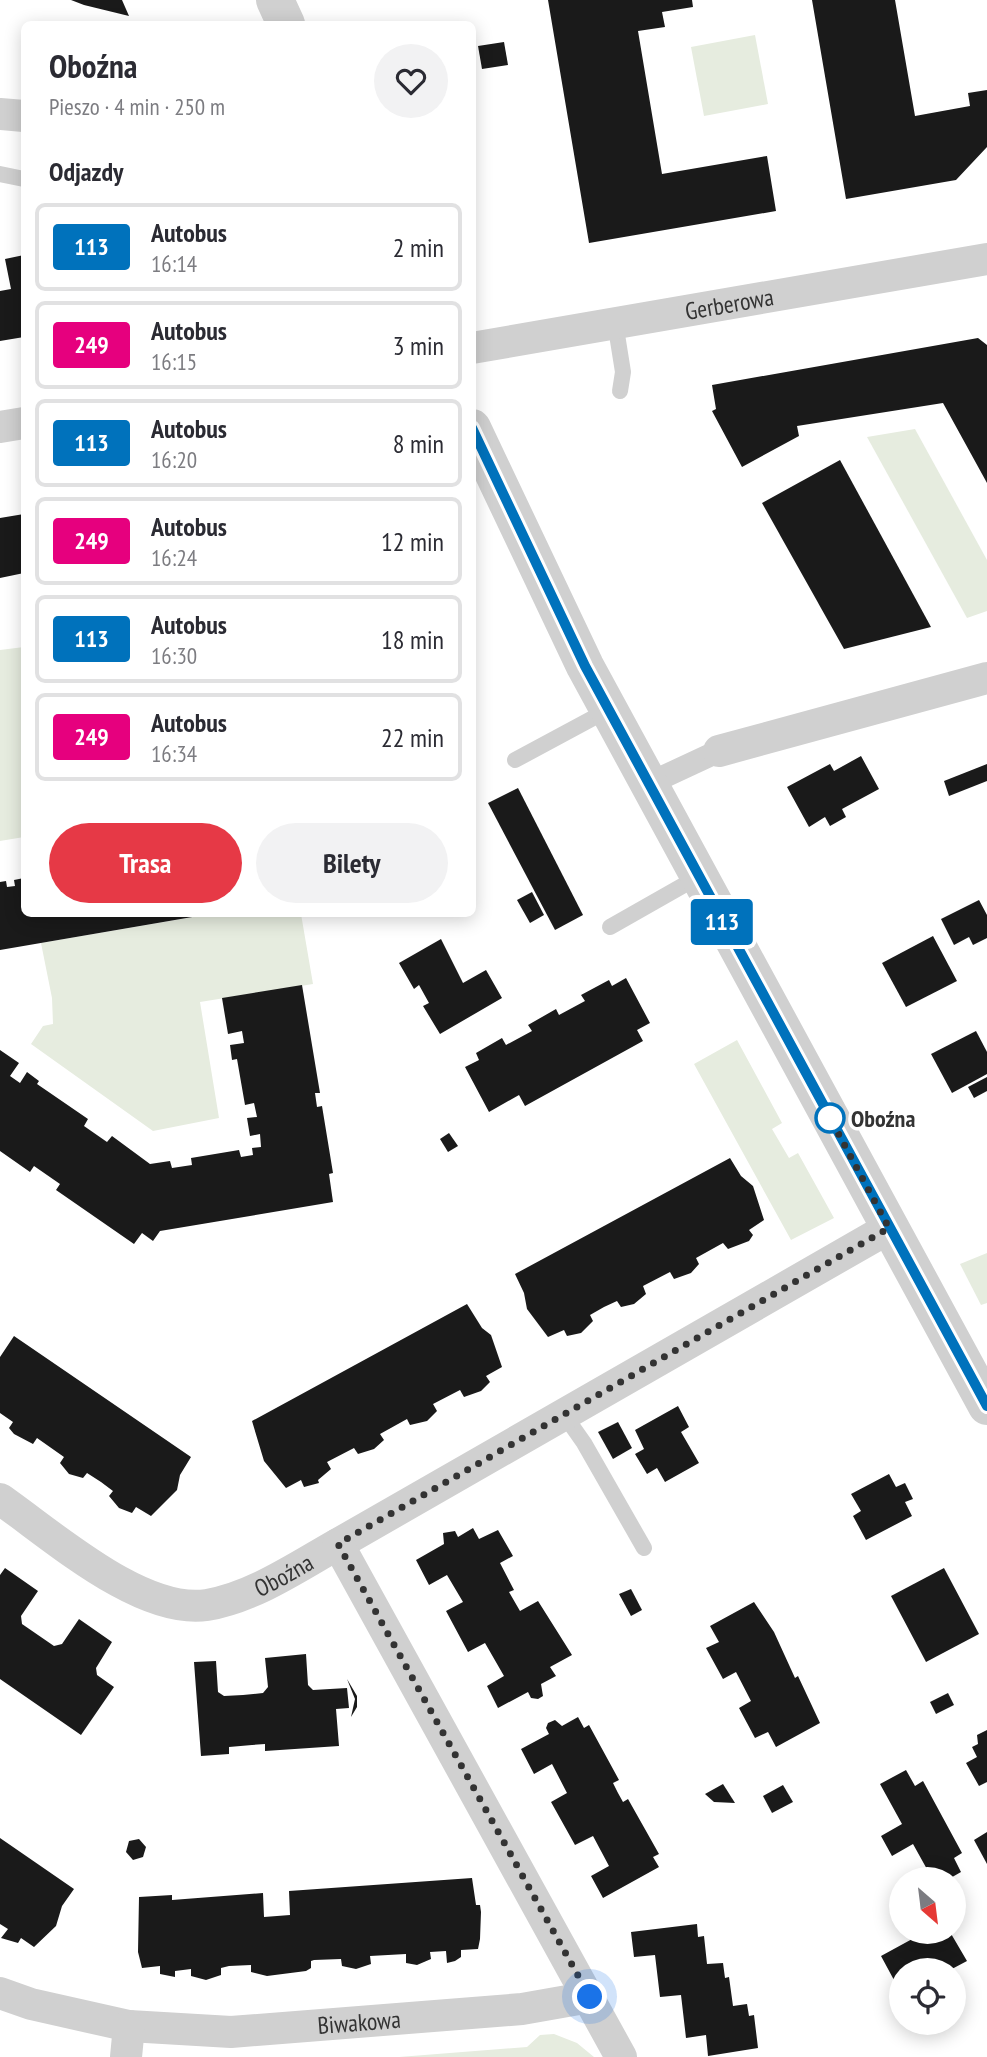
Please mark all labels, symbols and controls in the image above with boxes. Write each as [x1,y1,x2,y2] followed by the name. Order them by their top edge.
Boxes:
[49,44,137,87] text: Oboźna
[374,44,448,118] button: heart
[49,92,225,121] text: Pieszo · 4 min · 250 m
[49,155,123,188] text: Odjazdy
[151,216,227,249] text: Autobus
[74,231,109,262] text: 113
[393,231,444,264] text: 2 min
[151,249,197,278] text: 16:14
[683,281,776,326] street label: Gerberowa
[151,314,227,347] text: Autobus
[74,329,109,360] text: 249
[393,329,444,362] text: 3 min
[151,347,197,376] text: 16:15
[151,412,227,445] text: Autobus
[74,427,109,458] text: 113
[393,427,444,460] text: 8 min
[151,445,197,474] text: 16:20
[151,510,227,543] text: Autobus
[74,525,109,556] text: 249
[381,525,444,558] text: 12 min
[151,543,197,572] text: 16:24
[151,608,227,641] text: Autobus
[74,623,109,654] text: 113
[381,623,444,656] text: 18 min
[151,641,197,670] text: 16:30
[151,706,227,739] text: Autobus
[74,721,109,752] text: 249
[381,721,444,754] text: 22 min
[151,739,197,768] text: 16:34
[49,823,242,903] button: Trasa
[256,823,448,903] button: Bilety
[682,899,762,945] line badge: 113
[705,906,739,937] text: 113
[815,1103,845,1133] marker: Oboźna
[851,1103,915,1134] place label: Oboźna
[249,1546,319,1603] street label: Oboźna
[889,1867,966,1944] north arrow
[889,1867,966,2035] map controls
[889,1958,966,2035] button: locate
[572,1979,607,2014] your location
[316,2003,402,2041] street label: Biwakowa

